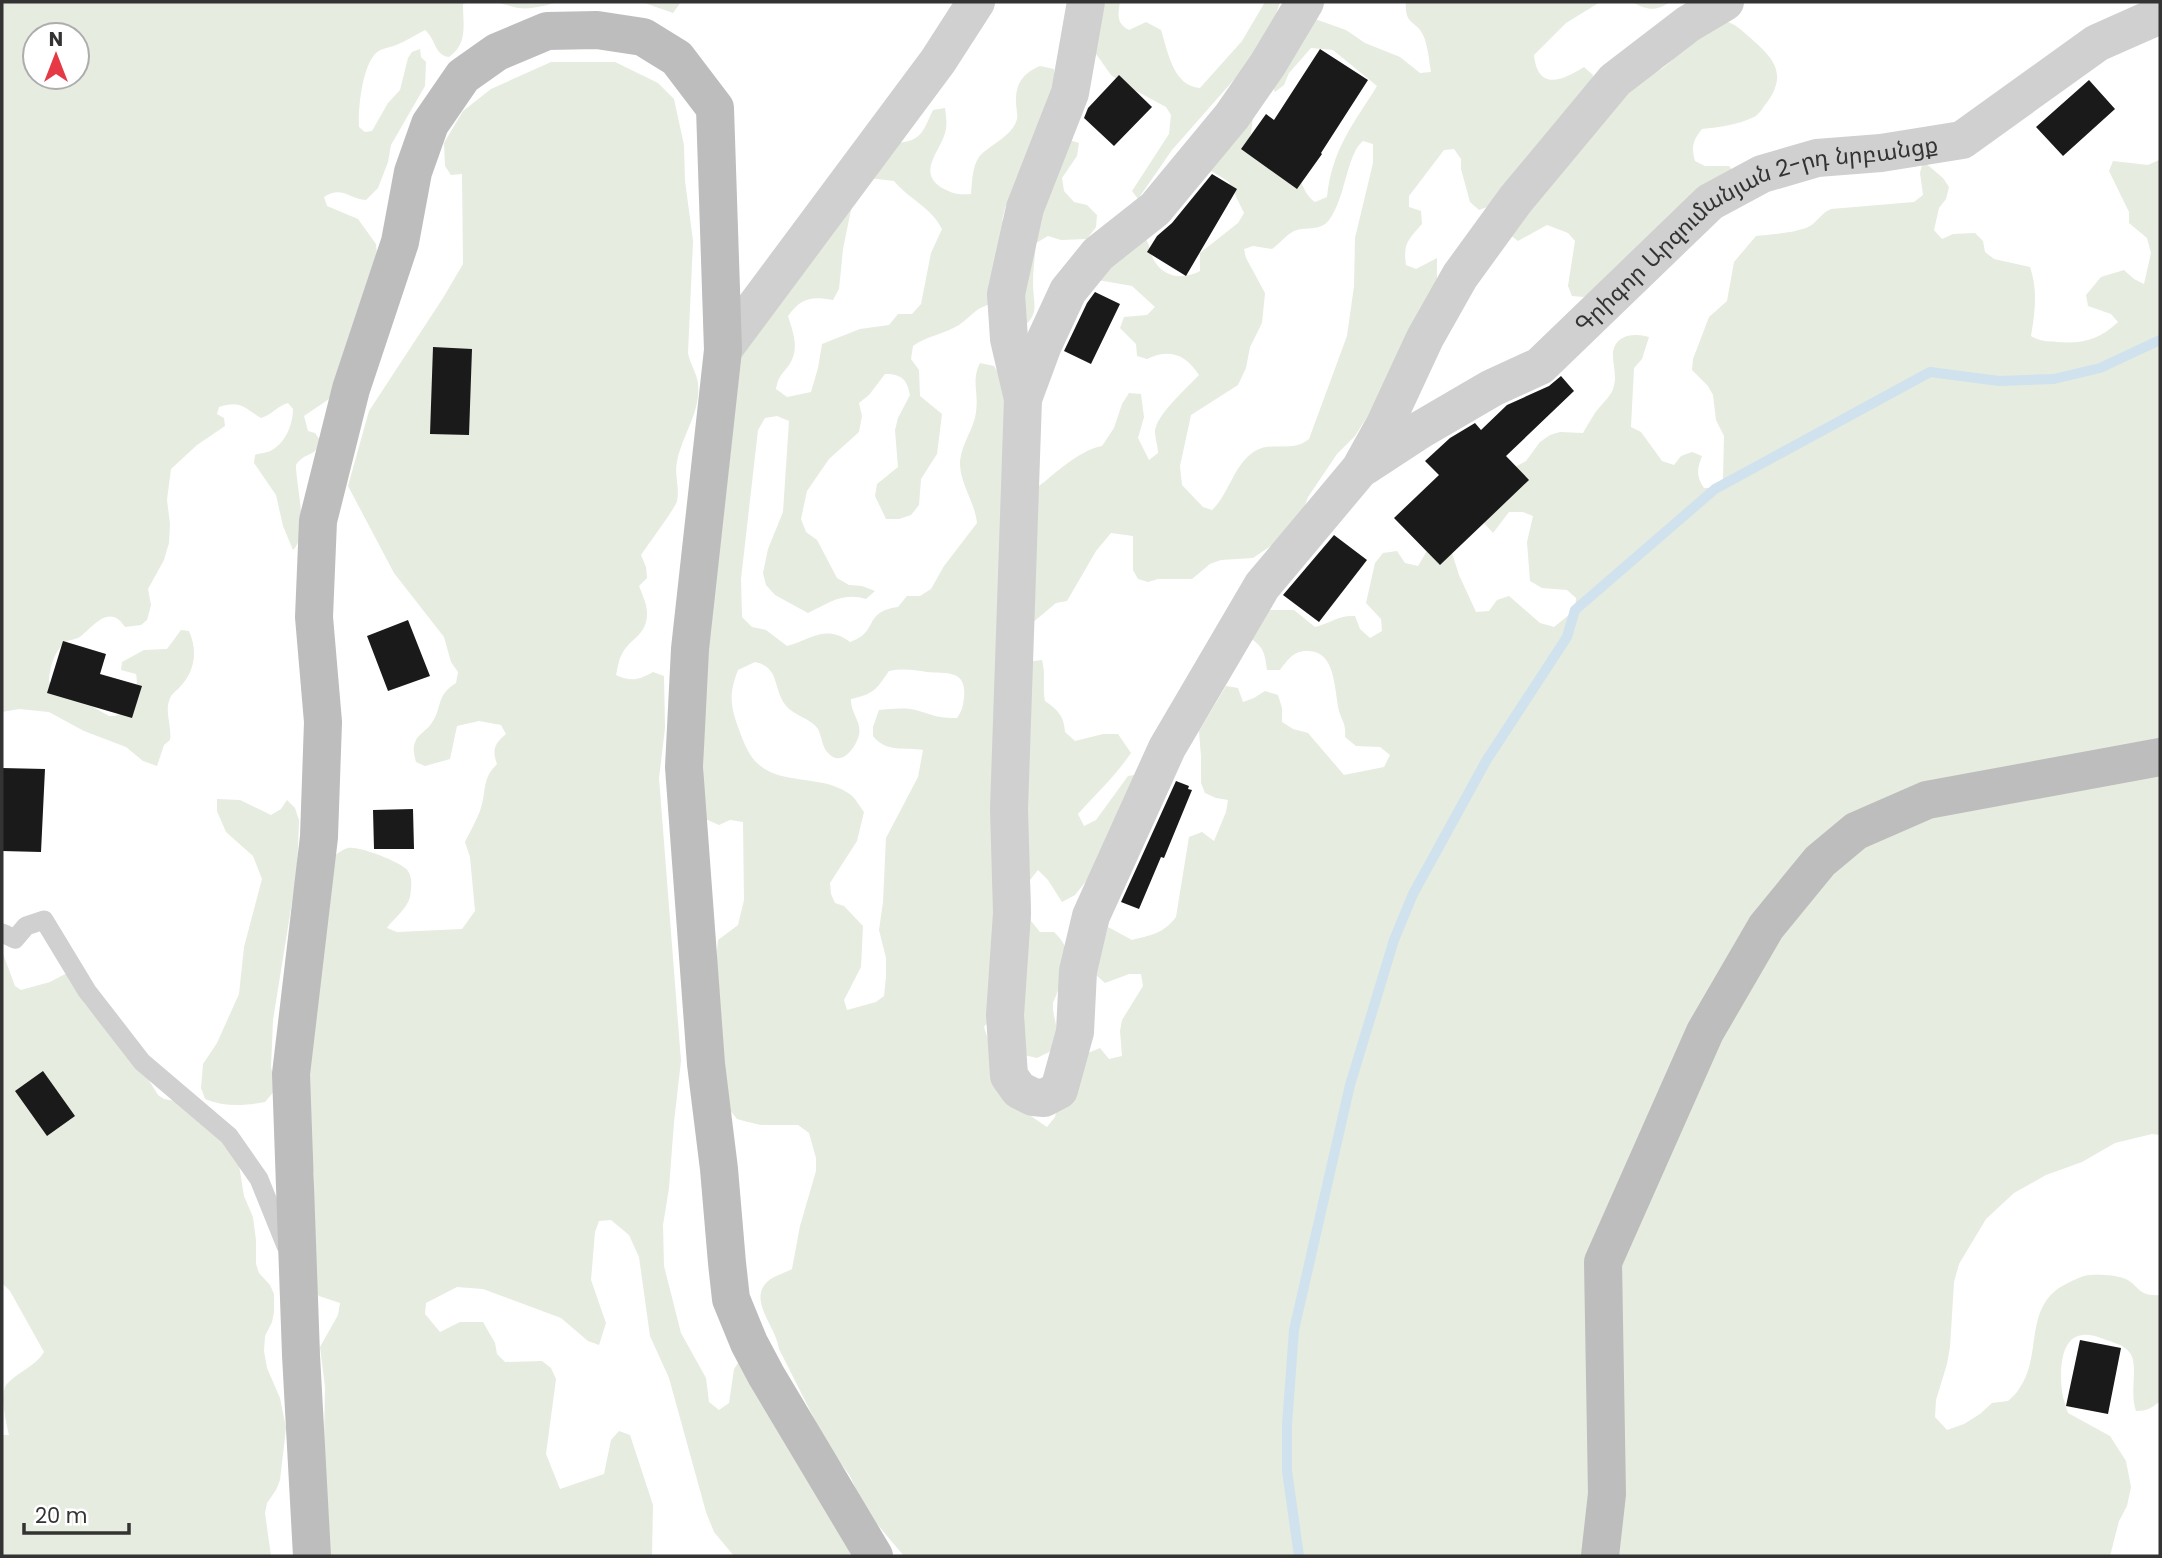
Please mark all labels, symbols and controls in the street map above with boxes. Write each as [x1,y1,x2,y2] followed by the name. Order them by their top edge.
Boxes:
[21,21,91,91] north arrow
[49,26,63,53] text: N
[1568,128,1940,340] street label: Գրիգոր Արզումանյան 2-րդ նրբանցք
[24,1492,130,1536] scale bar
[35,1501,88,1530] text: 20 m

